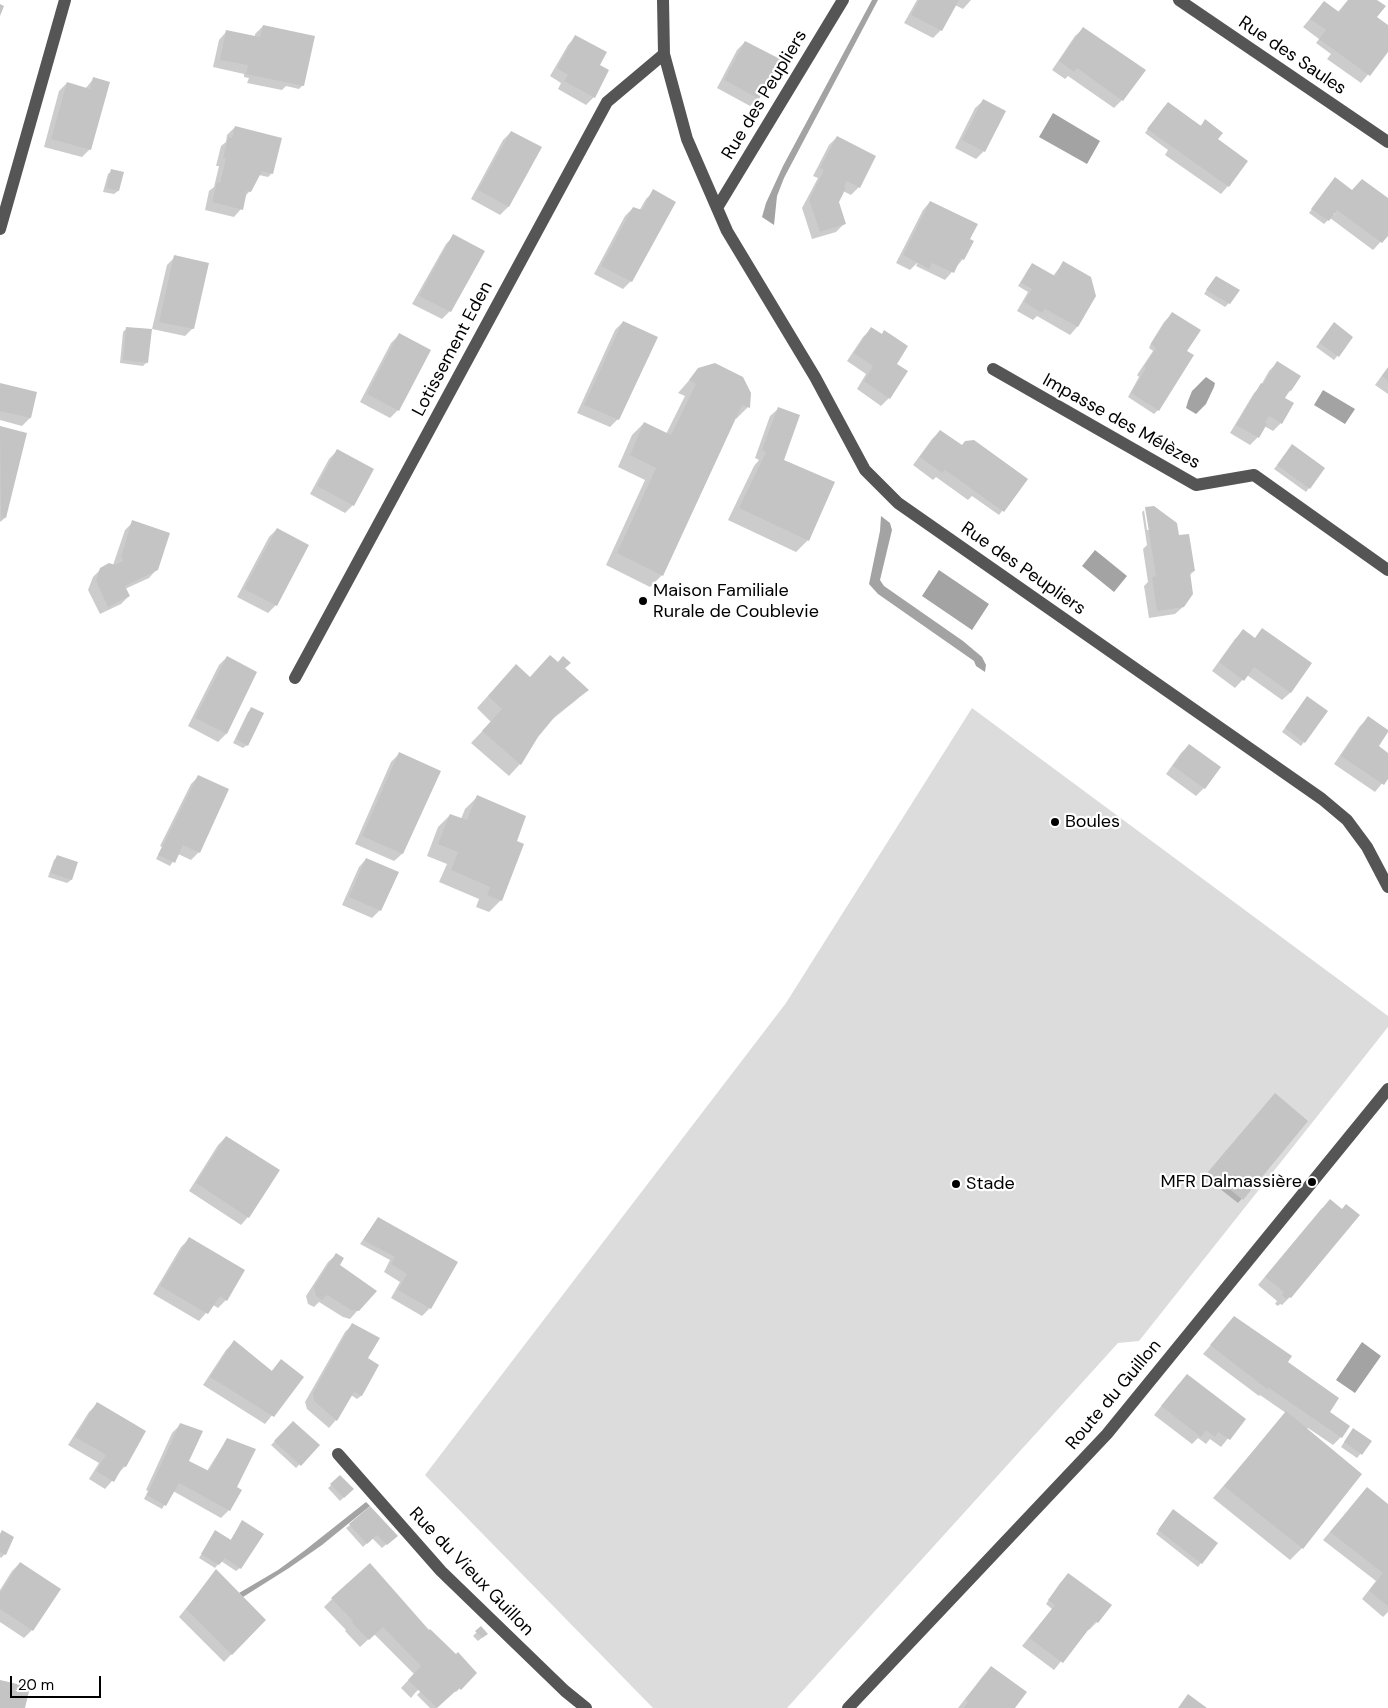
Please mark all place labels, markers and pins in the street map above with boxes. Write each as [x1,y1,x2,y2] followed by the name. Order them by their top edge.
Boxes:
[653,580,819,622] place label: Maison Familiale Rurale de Coublevie
[637,595,649,607] marker: Maison Familiale Rurale de Coublevie
[1065,811,1120,833] place label: Boules
[1049,816,1061,828] marker: Boules
[1161,1171,1302,1193] place label: MFR Dalmassière
[966,1173,1015,1195] place label: Stade
[1306,1176,1318,1188] marker: MFR Dalmassière
[950,1178,962,1190] marker: Stade

